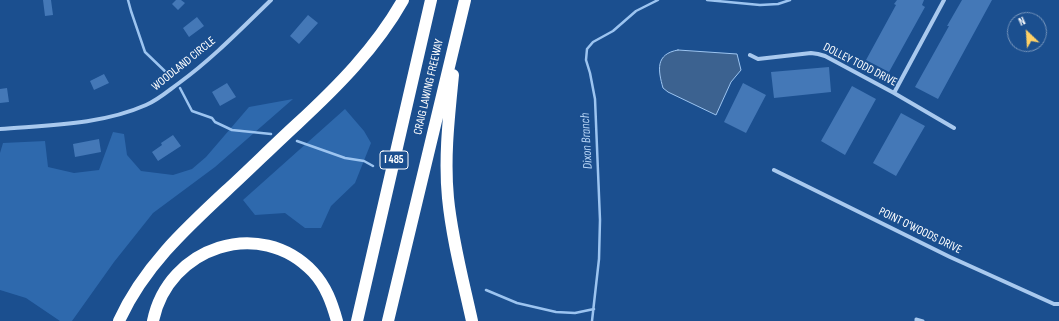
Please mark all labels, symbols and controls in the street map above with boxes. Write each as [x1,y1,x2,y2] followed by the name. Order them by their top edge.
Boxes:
[1007,12,1047,52] north arrow
[1017,14,1028,29] text: N
[149,34,219,94] street label: WOODLAND CIRCLE
[411,38,447,136] street label: CRAIG LAWING FREEWAY
[821,40,899,90] street label: DOLLEY TODD DRIVE
[578,112,596,170] water label: Dixon Branch
[380,151,408,169] road number: I 485
[876,205,964,257] street label: POINT O'WOODS DRIVE

